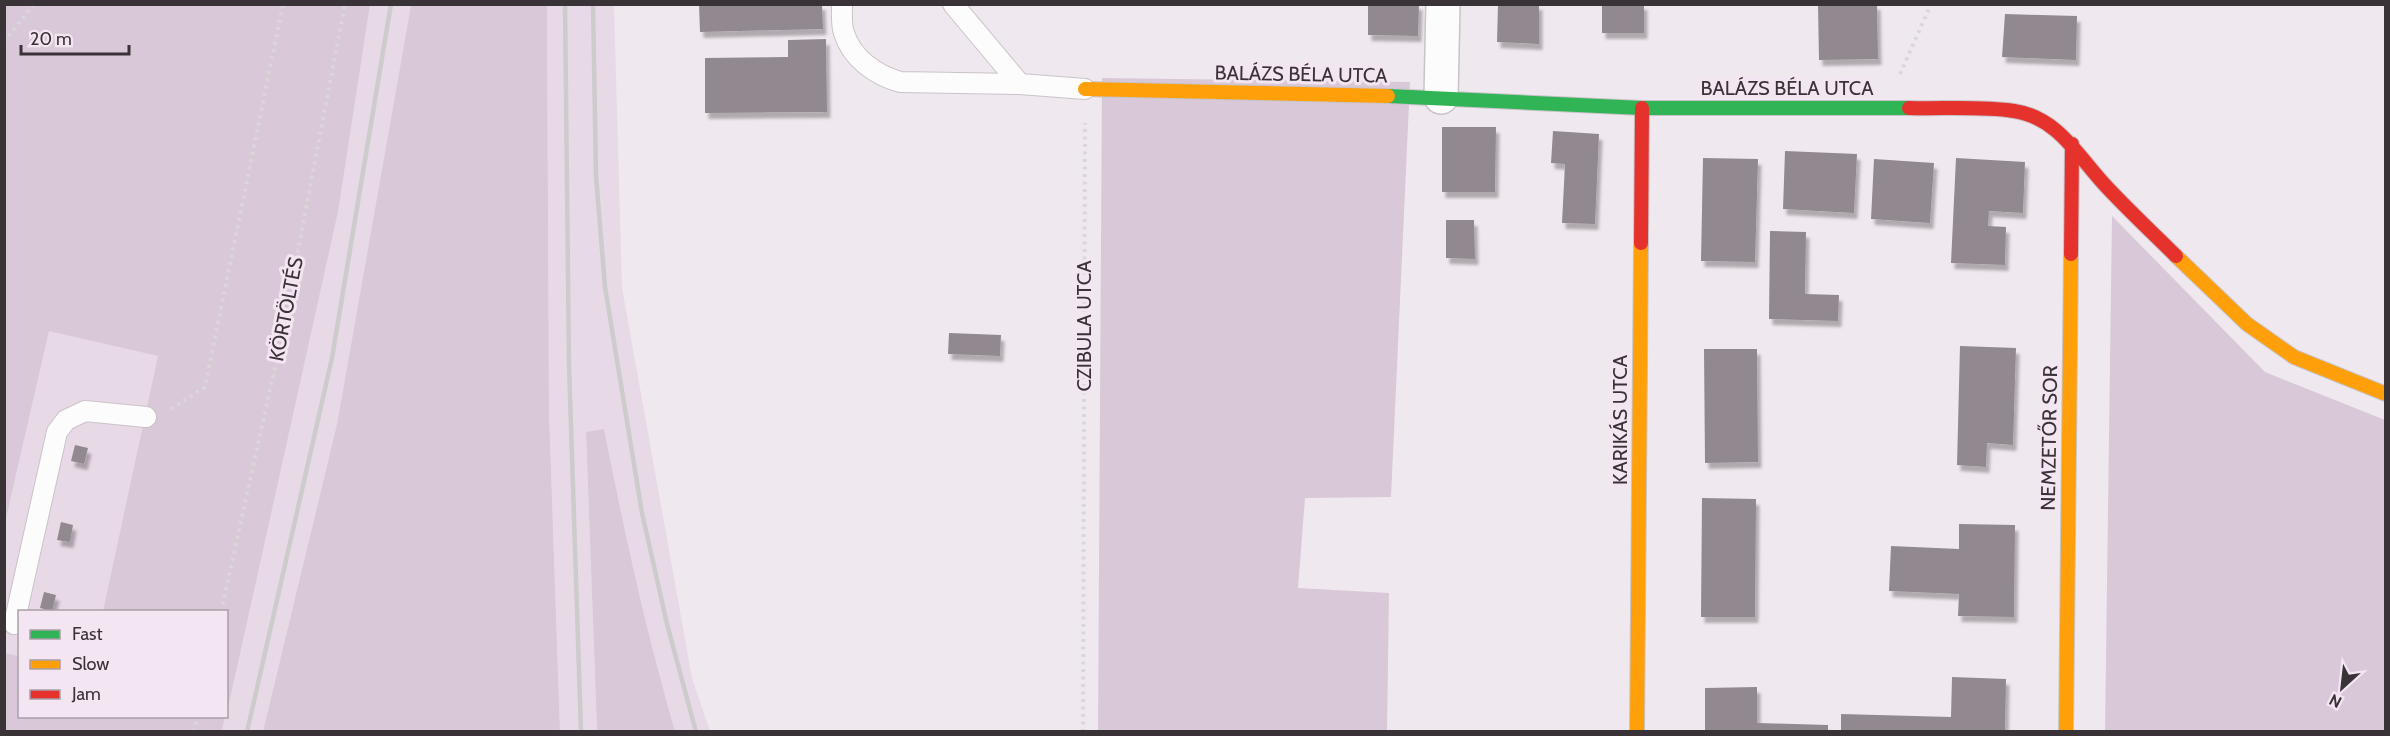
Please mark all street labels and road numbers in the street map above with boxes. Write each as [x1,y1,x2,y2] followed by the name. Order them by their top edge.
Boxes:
[1214,60,1388,88] street label: BALÁZS BÉLA UTCA
[1701,76,1874,100] street label: BALÁZS BÉLA UTCA
[264,255,308,363] street label: KÖRTÖLTÉS
[1072,260,1096,391] street label: CZIBULA UTCA
[1608,354,1632,485] street label: KARIKÁS UTCA
[2036,365,2062,511] street label: NEMZETŐR SOR

